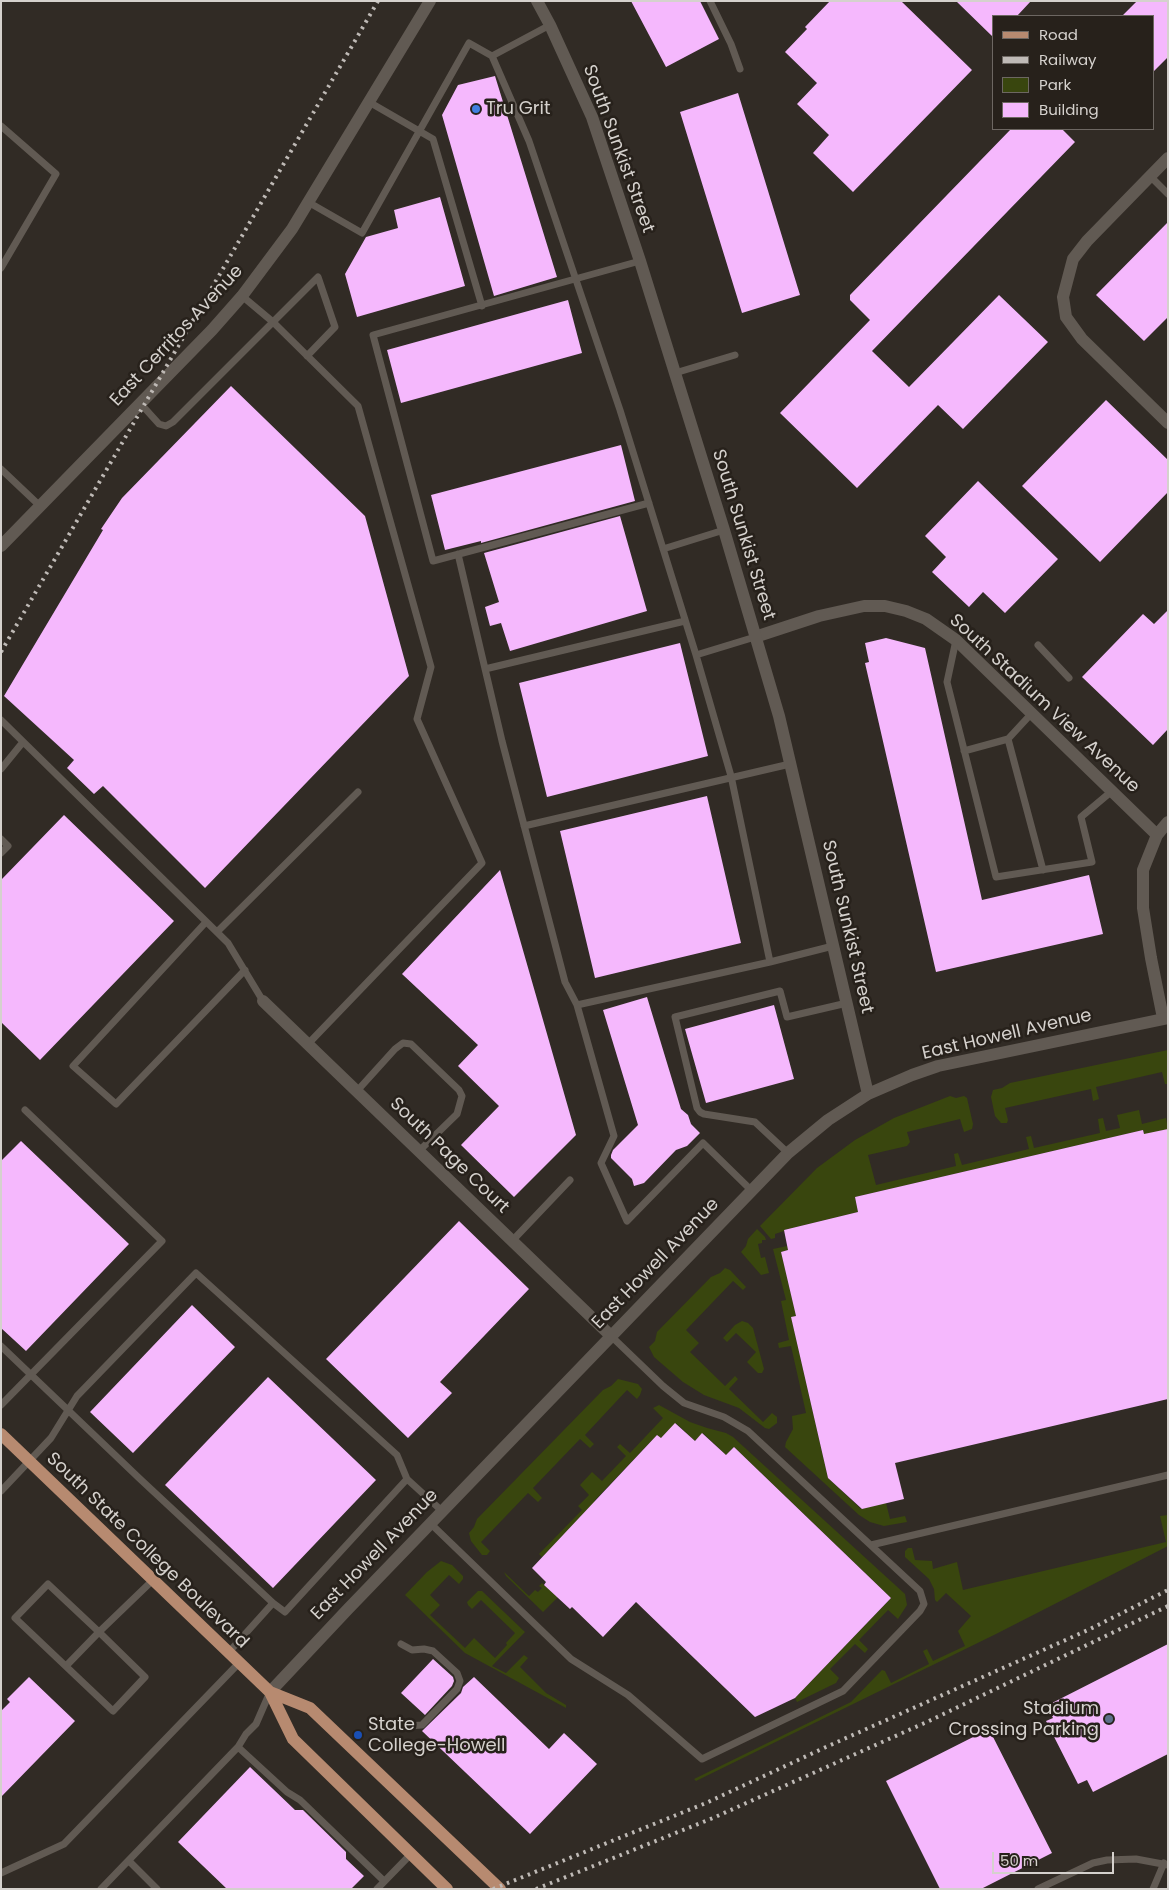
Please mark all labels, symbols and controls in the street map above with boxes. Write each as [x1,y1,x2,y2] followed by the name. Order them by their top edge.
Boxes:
[992,15,1154,130] legend
[1039,24,1078,45] text: Road
[1039,49,1097,70] text: Railway
[578,62,658,236] street label: South Sunkist Street
[1039,74,1071,95] text: Park
[486,98,550,120] place label: Tru Grit
[1039,99,1099,120] text: Building
[470,103,482,115] marker: Tru Grit
[106,261,248,411] street label: East Cerritos Avenue
[707,447,779,623] street label: South Sunkist Street
[944,610,1144,798] street label: South Stadium View Avenue
[817,838,877,1016] street label: South Sunkist Street
[920,1005,1094,1065] street label: East Howell Avenue
[385,1094,513,1218] street label: South Page Court
[588,1194,724,1334] street label: East Howell Avenue
[41,1449,253,1653] street label: South State College Boulevard
[307,1485,443,1625] street label: East Howell Avenue
[948,1698,1099,1740] place label: Stadium Crossing Parking
[1103,1713,1115,1725] marker: Stadium Crossing Parking
[368,1714,505,1756] place label: State College-Howell
[352,1729,364,1741] marker: State College-Howell
[994,1842,1116,1874] scale bar
[1000,1850,1038,1871] text: 50 m

